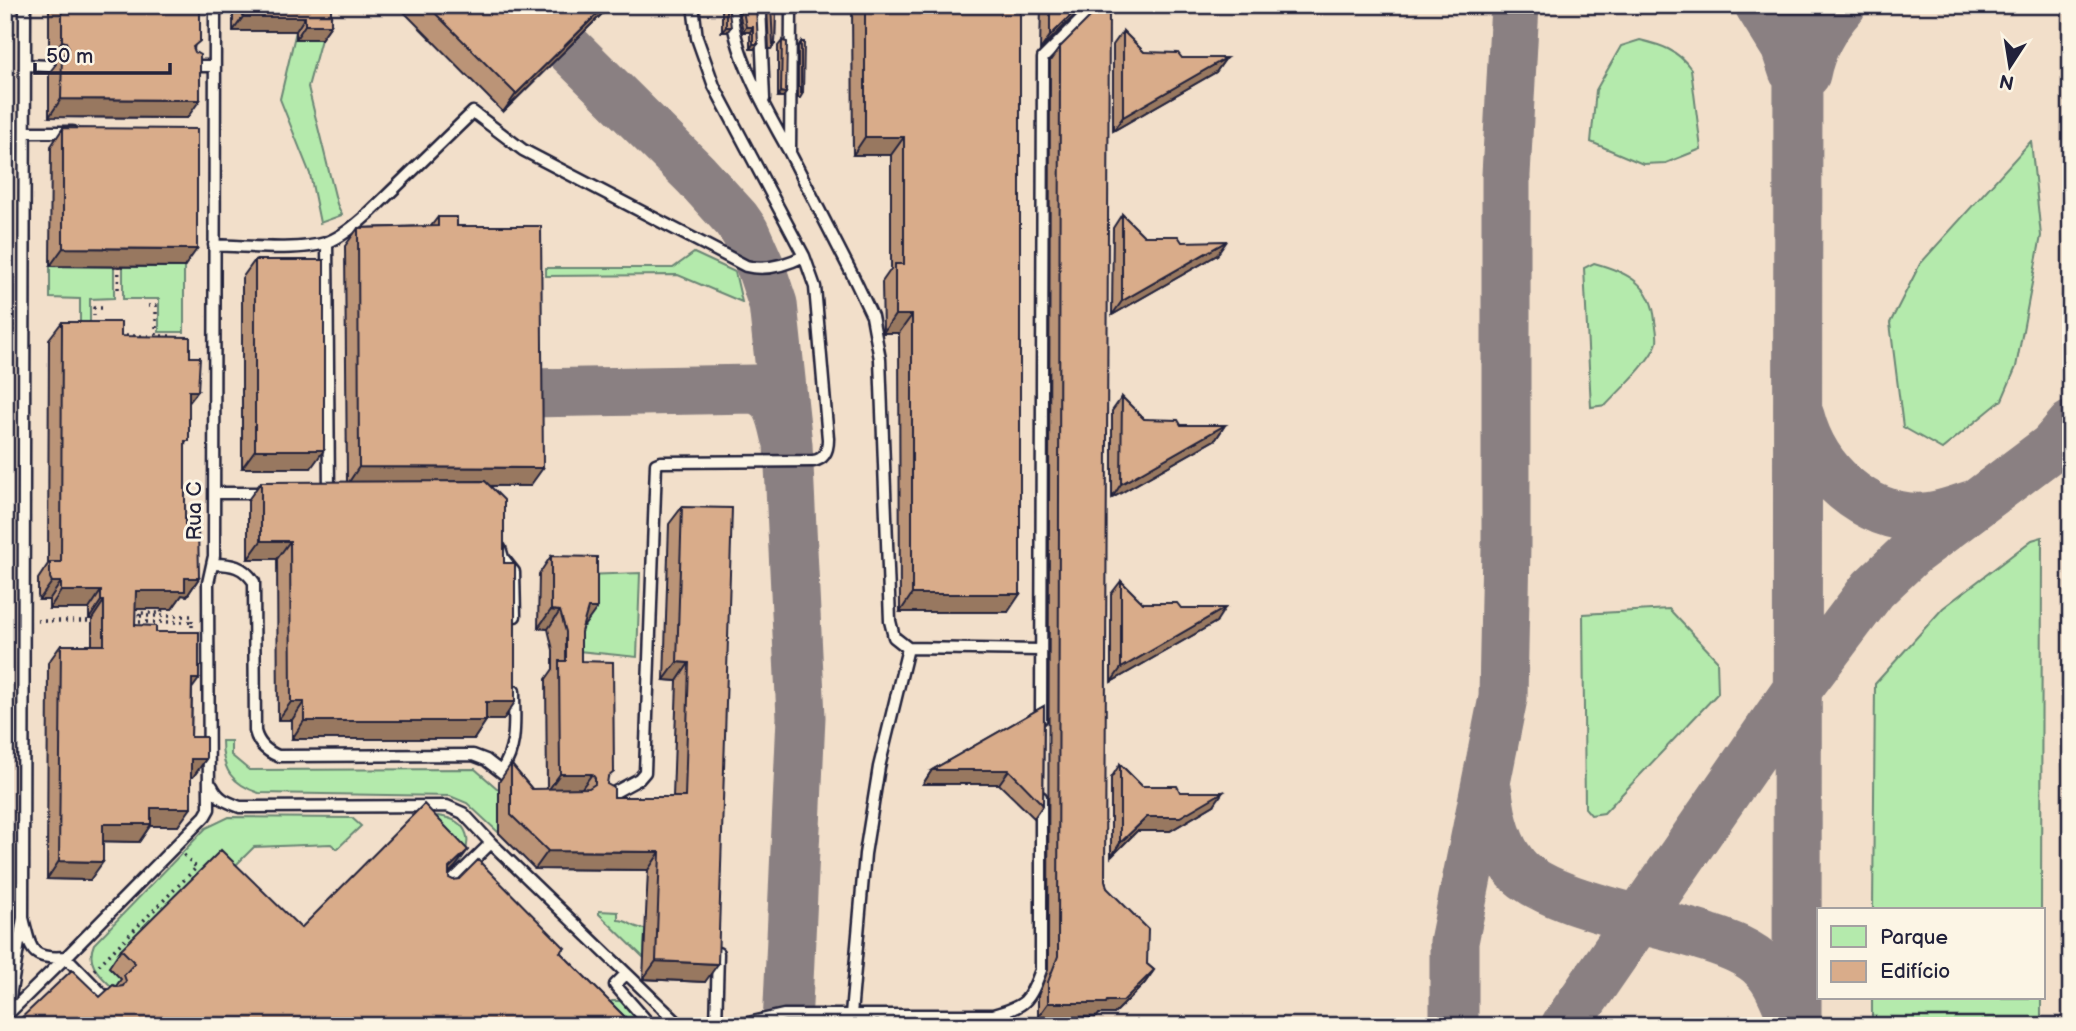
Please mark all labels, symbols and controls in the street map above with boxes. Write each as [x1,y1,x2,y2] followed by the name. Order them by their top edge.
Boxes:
[35,32,170,76] scale bar
[1974,32,2044,102] north arrow
[46,44,93,69] text: 50 m
[1997,68,2016,94] text: N
[182,481,207,541] street label: Rua C
[1817,908,2044,1000] legend
[1880,925,1948,950] text: Parque
[1880,959,1950,984] text: Edifício

